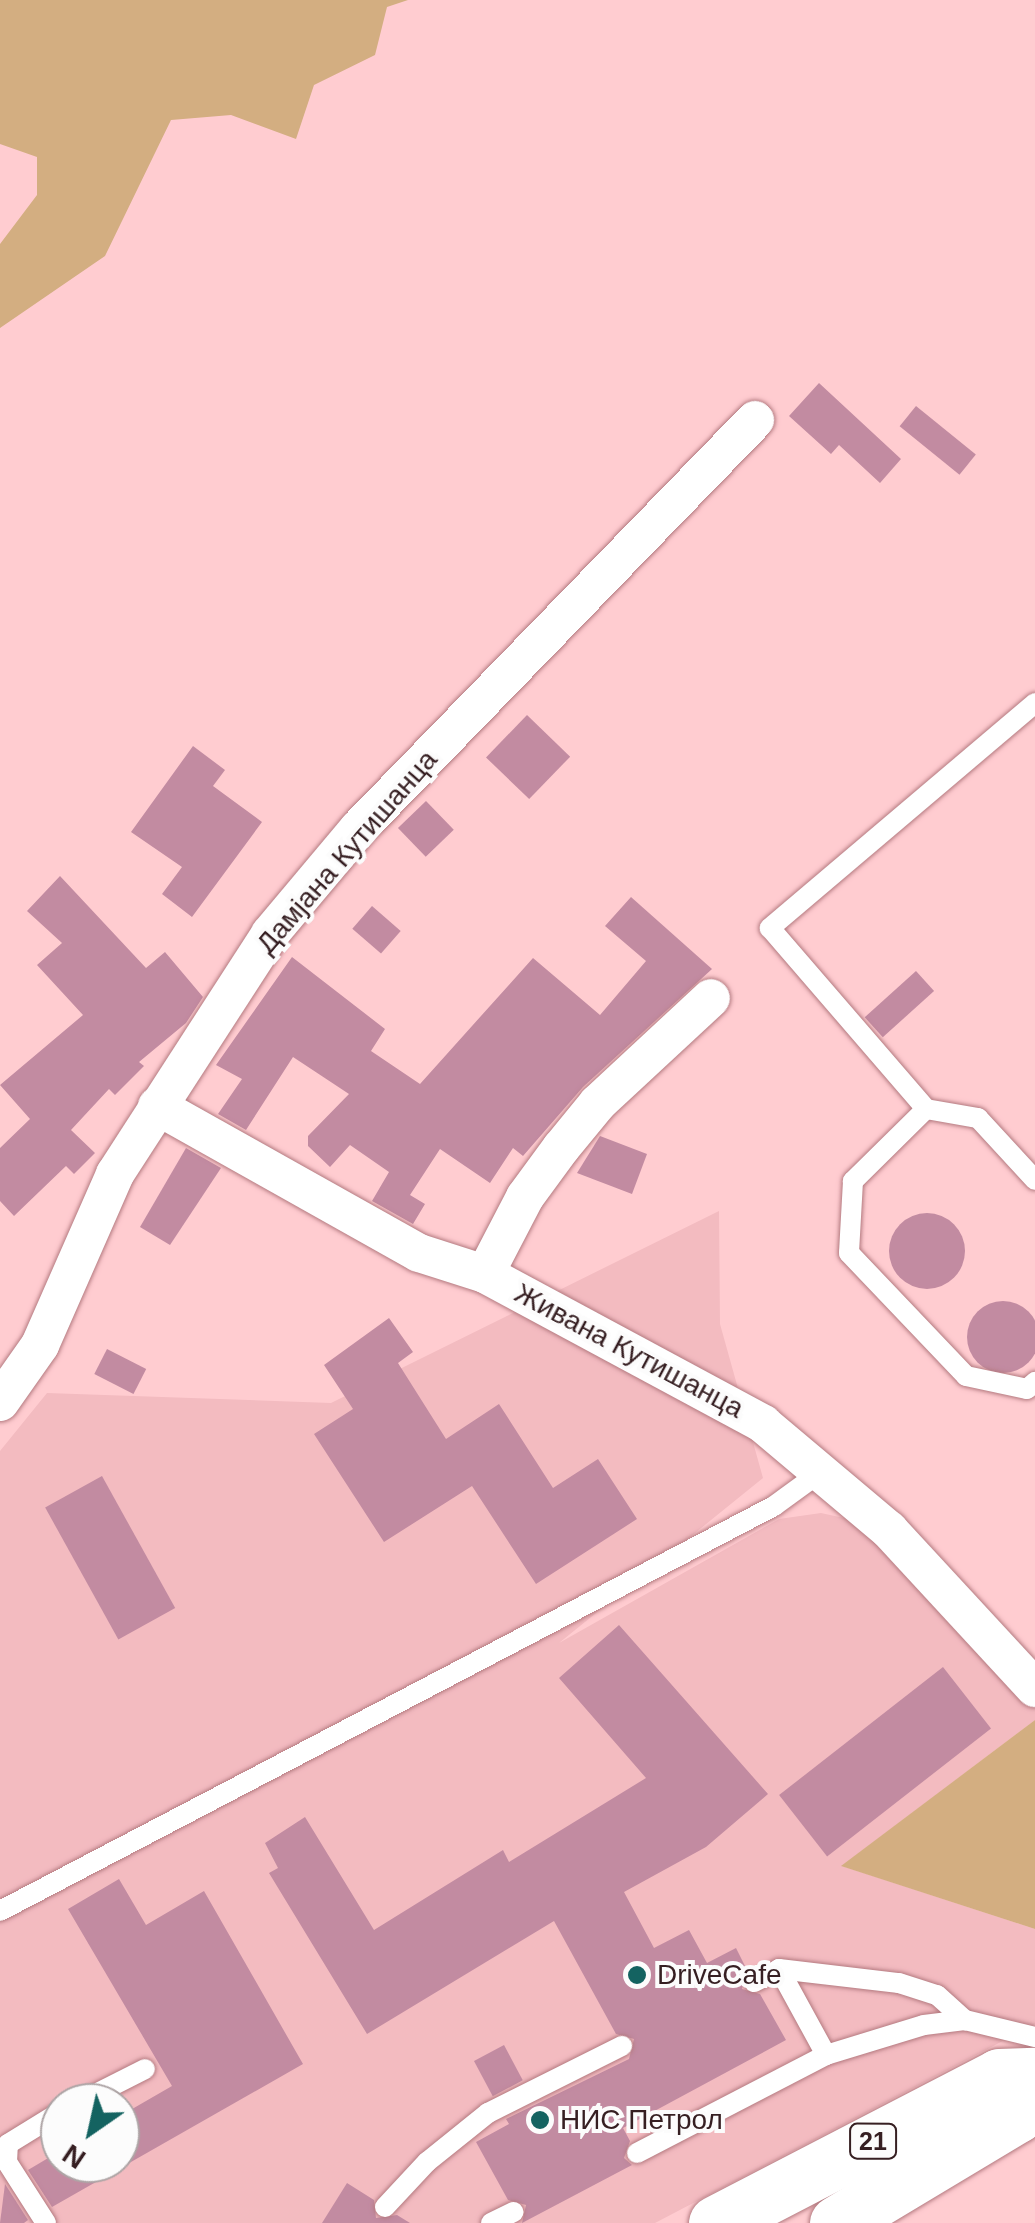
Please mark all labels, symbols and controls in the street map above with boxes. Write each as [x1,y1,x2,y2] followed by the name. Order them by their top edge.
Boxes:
[250,744,444,960] street label: Дамјана Кутишанца
[509,1276,749,1426] street label: Живана Кутишанца
[657,1958,781,1992] place label: DriveCafe
[626,1964,648,1986] marker: DriveCafe
[40,2083,140,2183] north arrow
[560,2103,723,2137] place label: НИС Петрол
[529,2109,551,2131] marker: НИС Петрол
[848,2121,898,2161] road number: 21
[57,2138,91,2175] text: N

